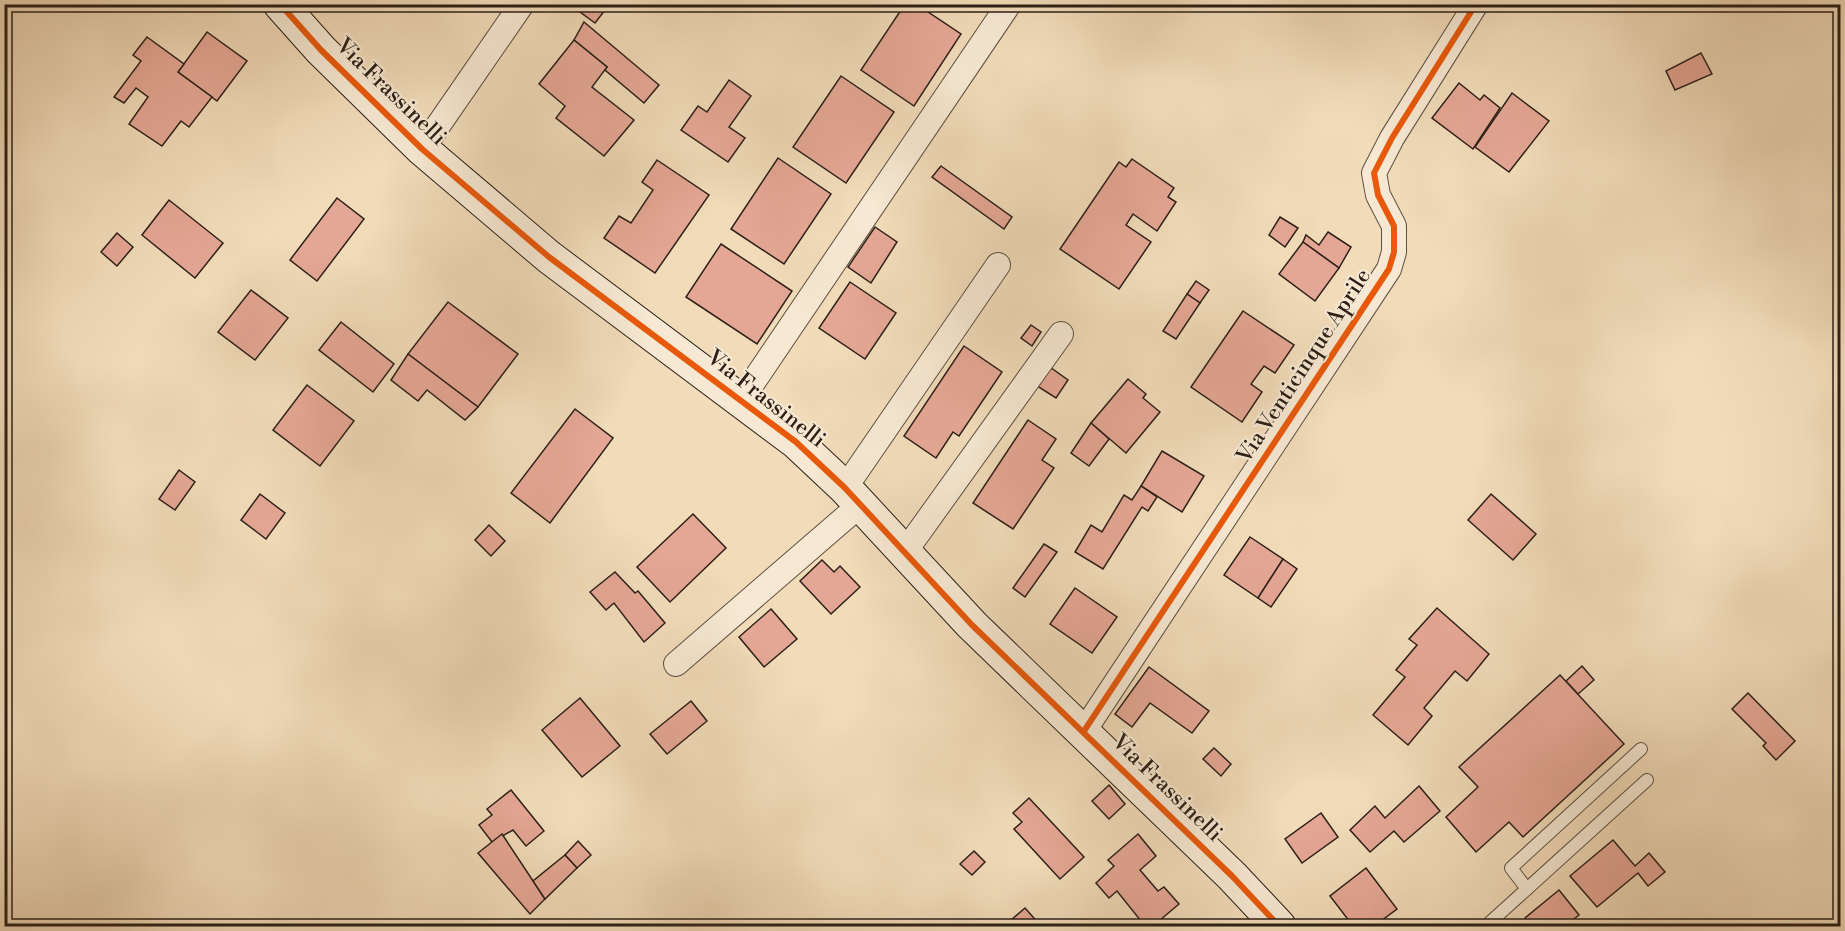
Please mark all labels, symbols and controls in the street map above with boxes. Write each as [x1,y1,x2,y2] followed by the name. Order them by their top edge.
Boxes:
[329,32,452,151] street label: Via Frassinelli
[1230,264,1377,469] street label: Via Venticinque Aprile
[700,344,831,454] street label: Via Frassinelli
[1105,728,1228,847] street label: Via Frassinelli

